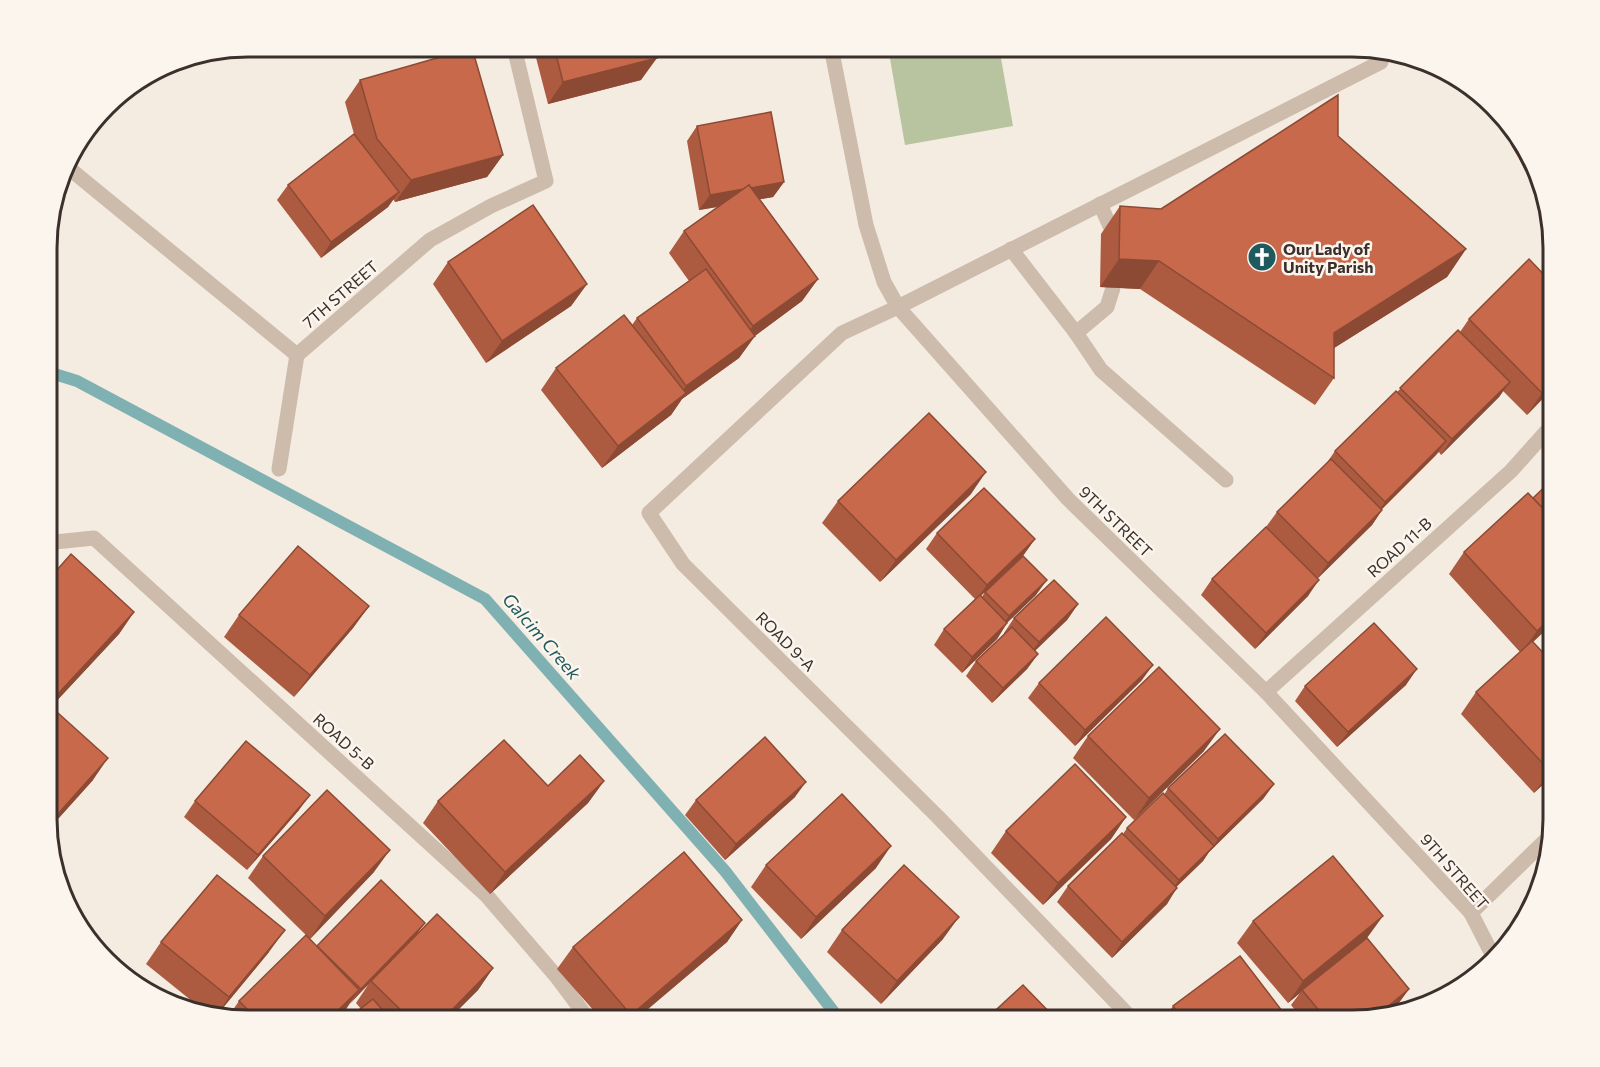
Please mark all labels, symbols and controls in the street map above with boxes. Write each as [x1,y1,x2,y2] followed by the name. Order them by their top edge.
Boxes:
[1283,239,1374,276] place label: Our Lady of Unity Parish
[1246,241,1278,273] church icon: Our Lady of Unity Parish
[299,256,381,332] street label: 7TH STREET
[1076,482,1156,560] street label: 9TH STREET
[1363,513,1435,581] street label: ROAD 11-B
[498,588,586,685] water label: Galcim Creek
[752,607,820,675] street label: ROAD 9-A
[310,709,378,773] street label: ROAD 5-B
[1417,829,1493,913] street label: 9TH STREET

